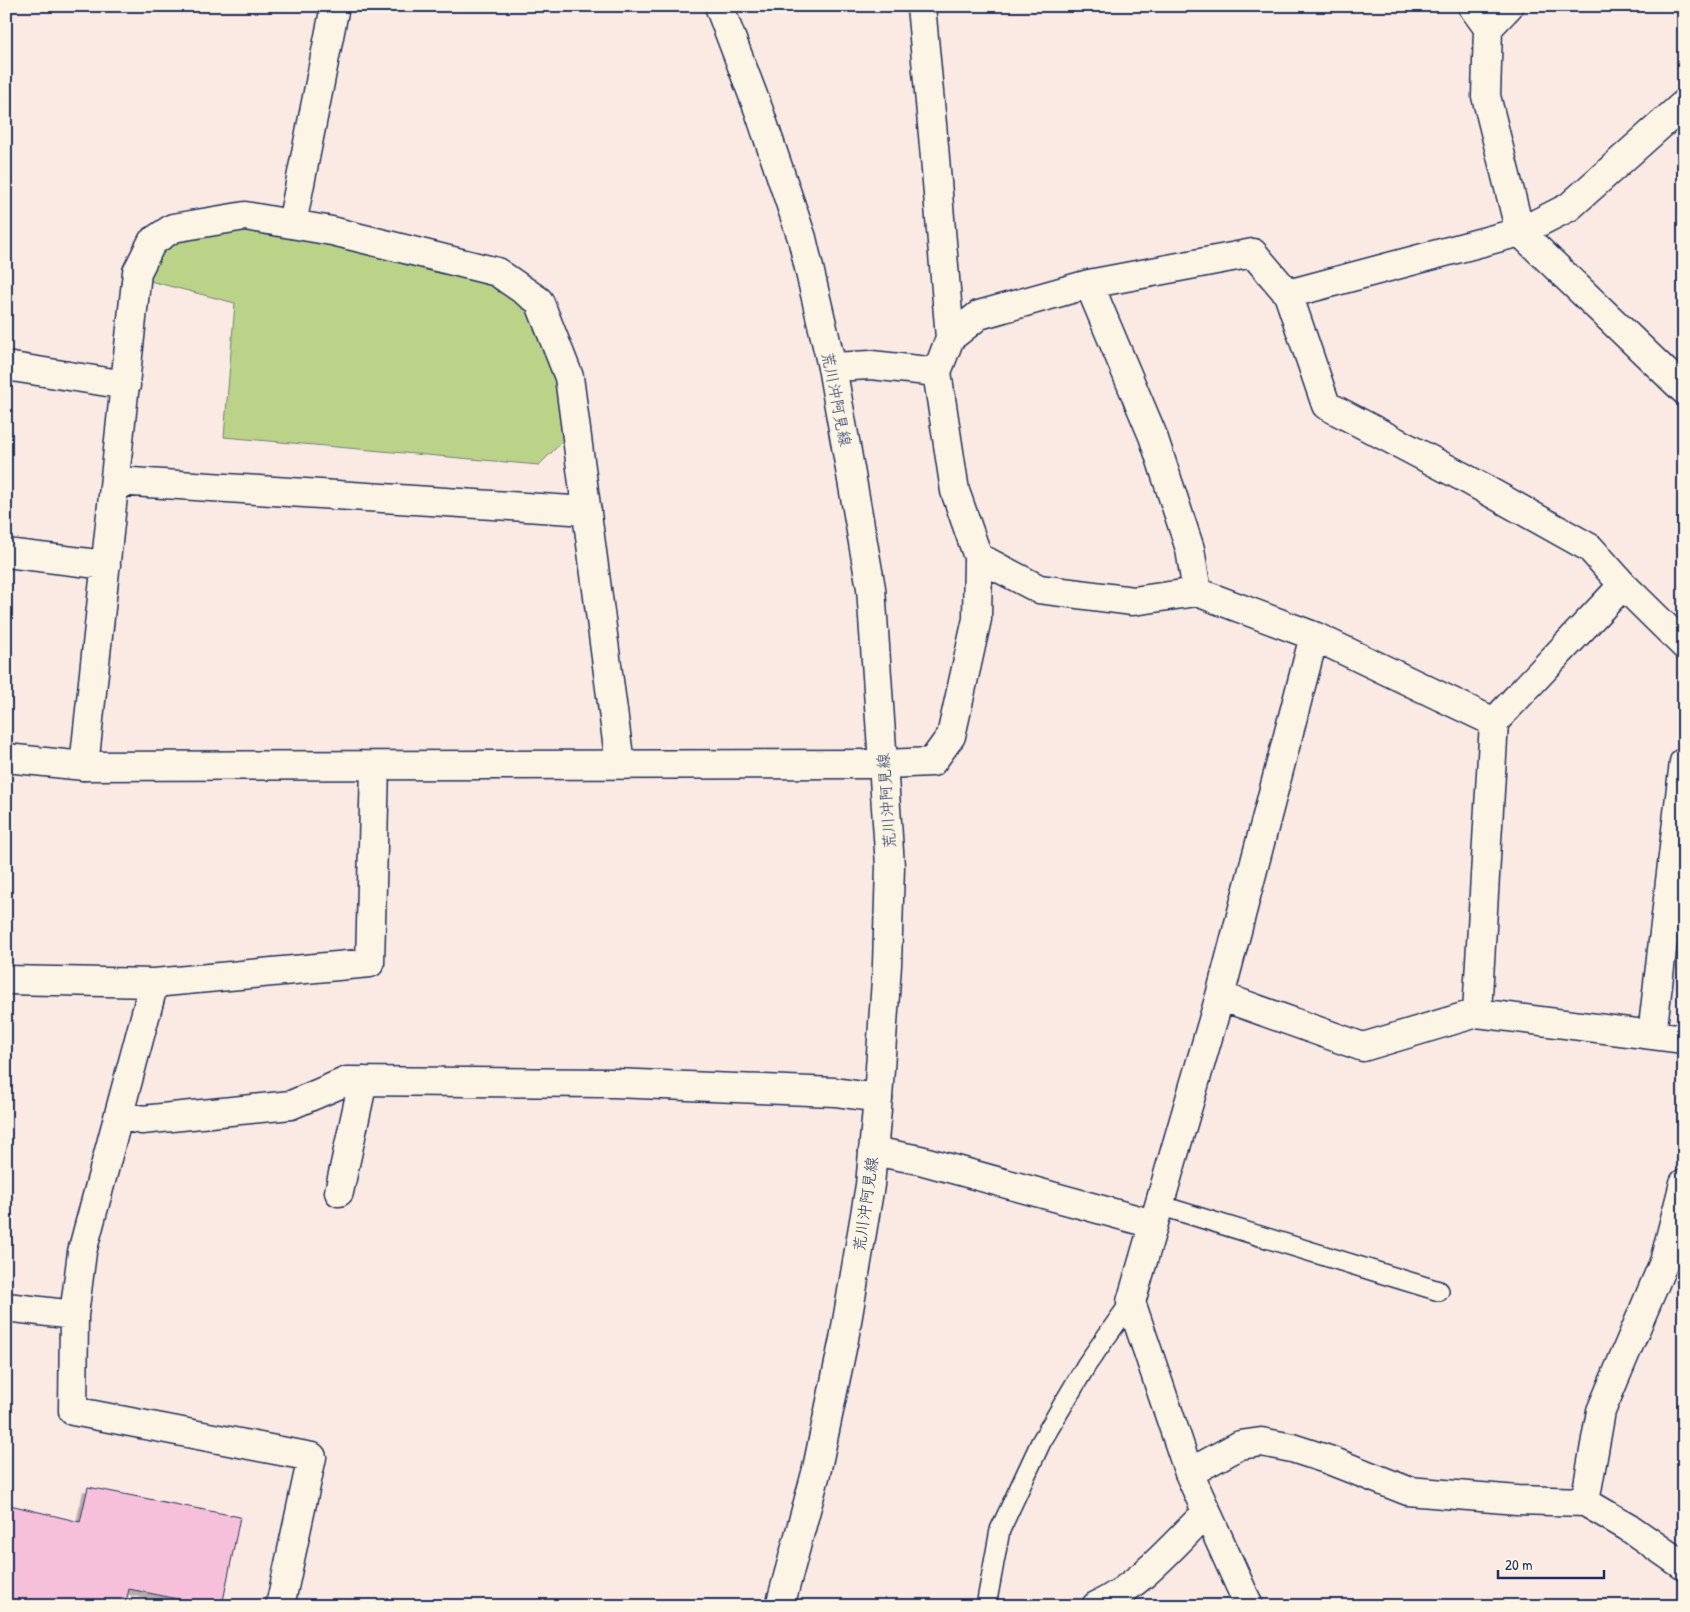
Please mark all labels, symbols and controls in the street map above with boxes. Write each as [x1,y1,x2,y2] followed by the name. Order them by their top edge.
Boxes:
[817,350,857,448] street label: 荒川沖阿見線
[872,752,900,850] street label: 荒川沖阿見線
[847,1155,883,1253] street label: 荒川沖阿見線
[1498,1547,1604,1579] scale bar
[1505,1554,1532,1575] text: 20 m

